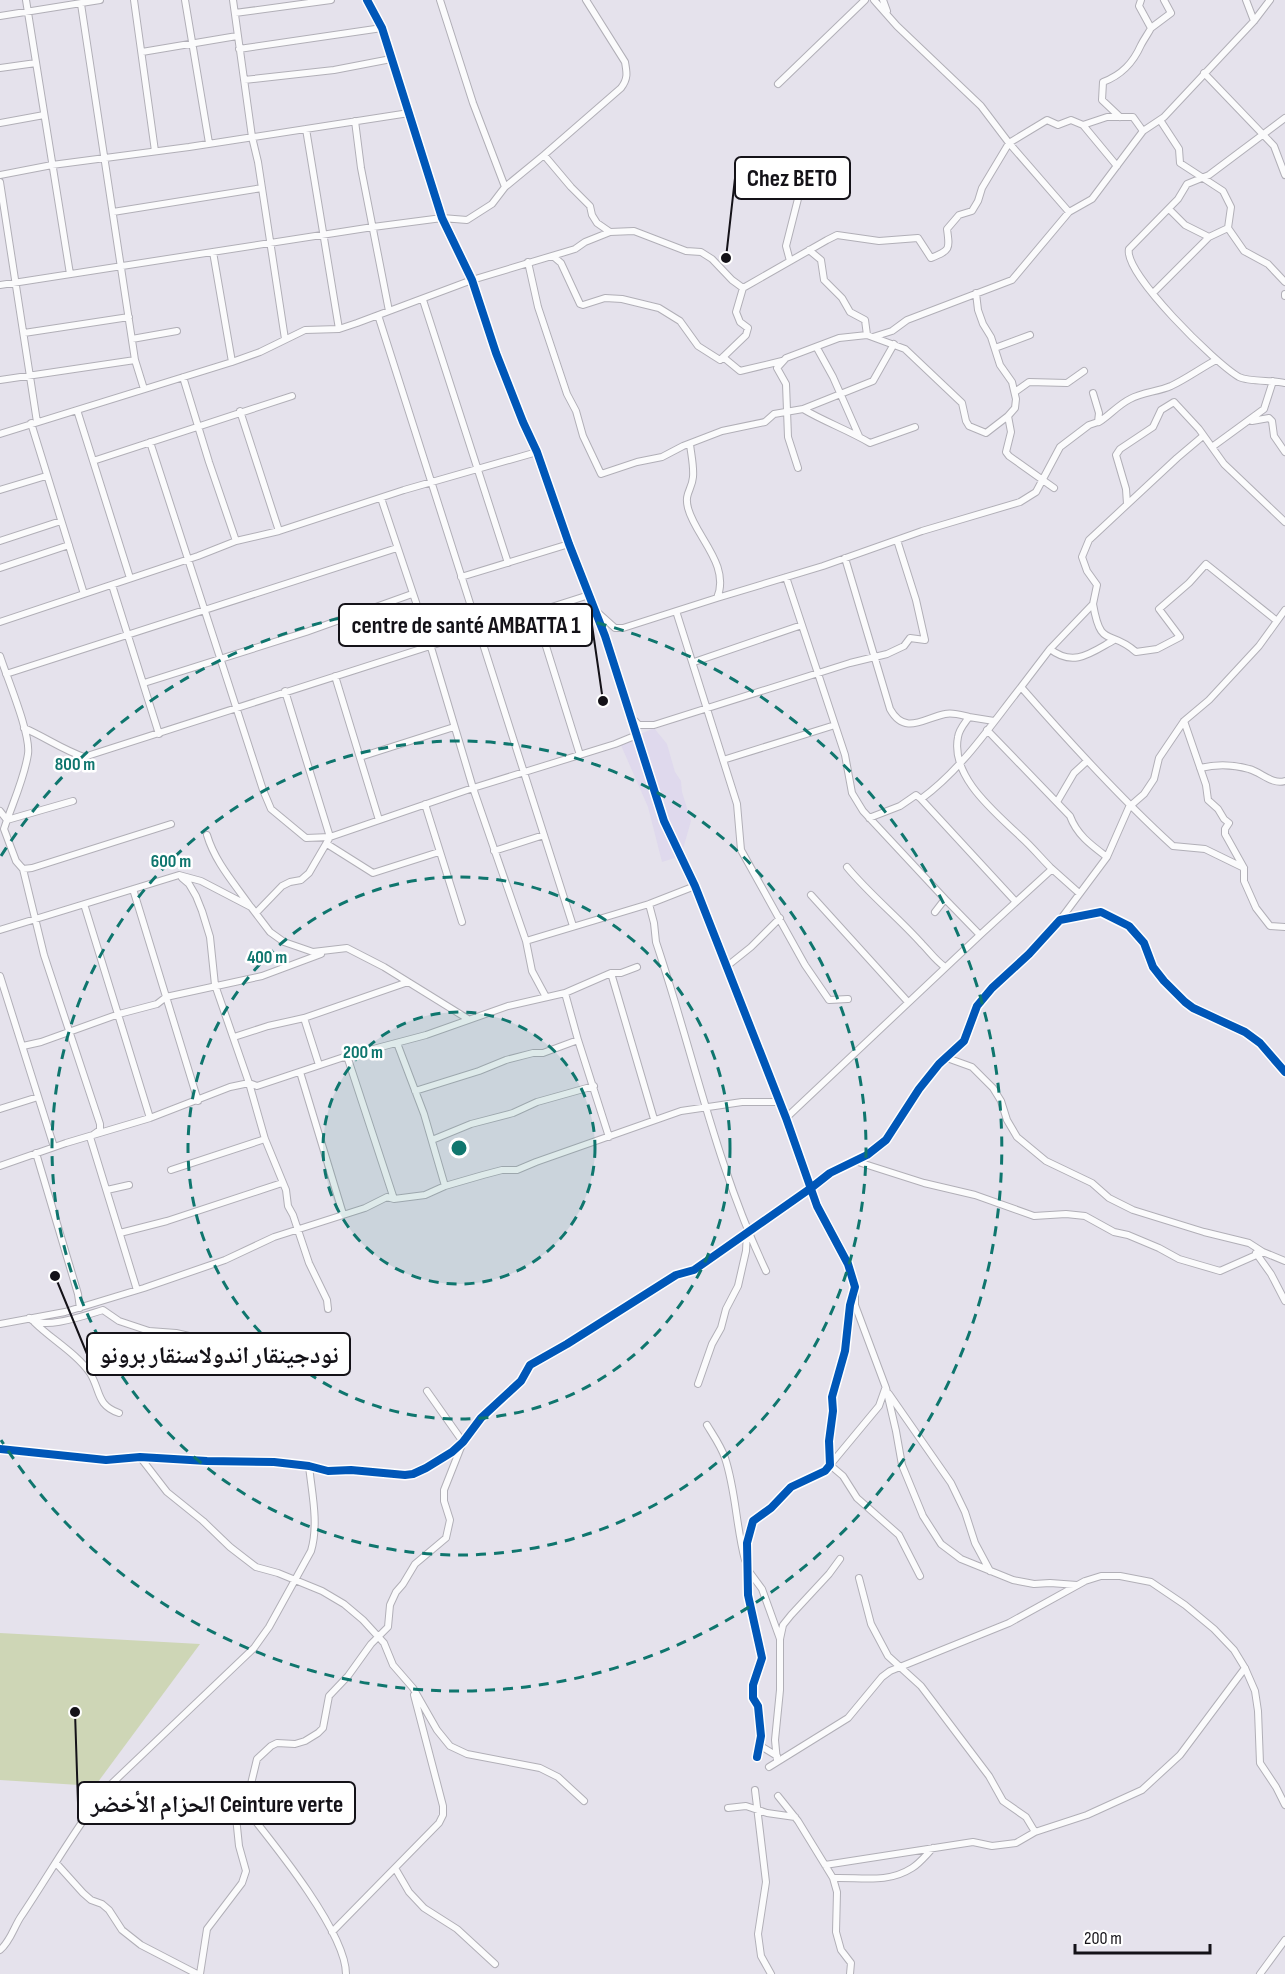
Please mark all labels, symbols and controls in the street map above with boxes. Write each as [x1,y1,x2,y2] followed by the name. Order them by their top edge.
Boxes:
[735,157,850,199] callout: Chez BETO
[747,164,837,193] text: Chez BETO
[339,604,592,646] callout: centre de santé AMBATTA 1
[351,611,581,640] text: centre de santé AMBATTA 1
[55,754,95,775] text: 800 m
[151,851,191,872] text: 600 m
[247,947,287,968] text: 400 m
[343,1042,383,1063] text: 200 m
[449,1138,469,1158] centre of rings
[87,1333,350,1375] callout: نودجينقار اندولاسنقار برونو
[99,1341,339,1370] text: نودجينقار اندولاسنقار برونو
[78,1782,355,1824] callout: الحزام الأخضر Ceinture verte
[90,1790,343,1821] text: الحزام الأخضر Ceinture verte
[1075,1917,1210,1955] scale bar
[1084,1928,1122,1949] text: 200 m

